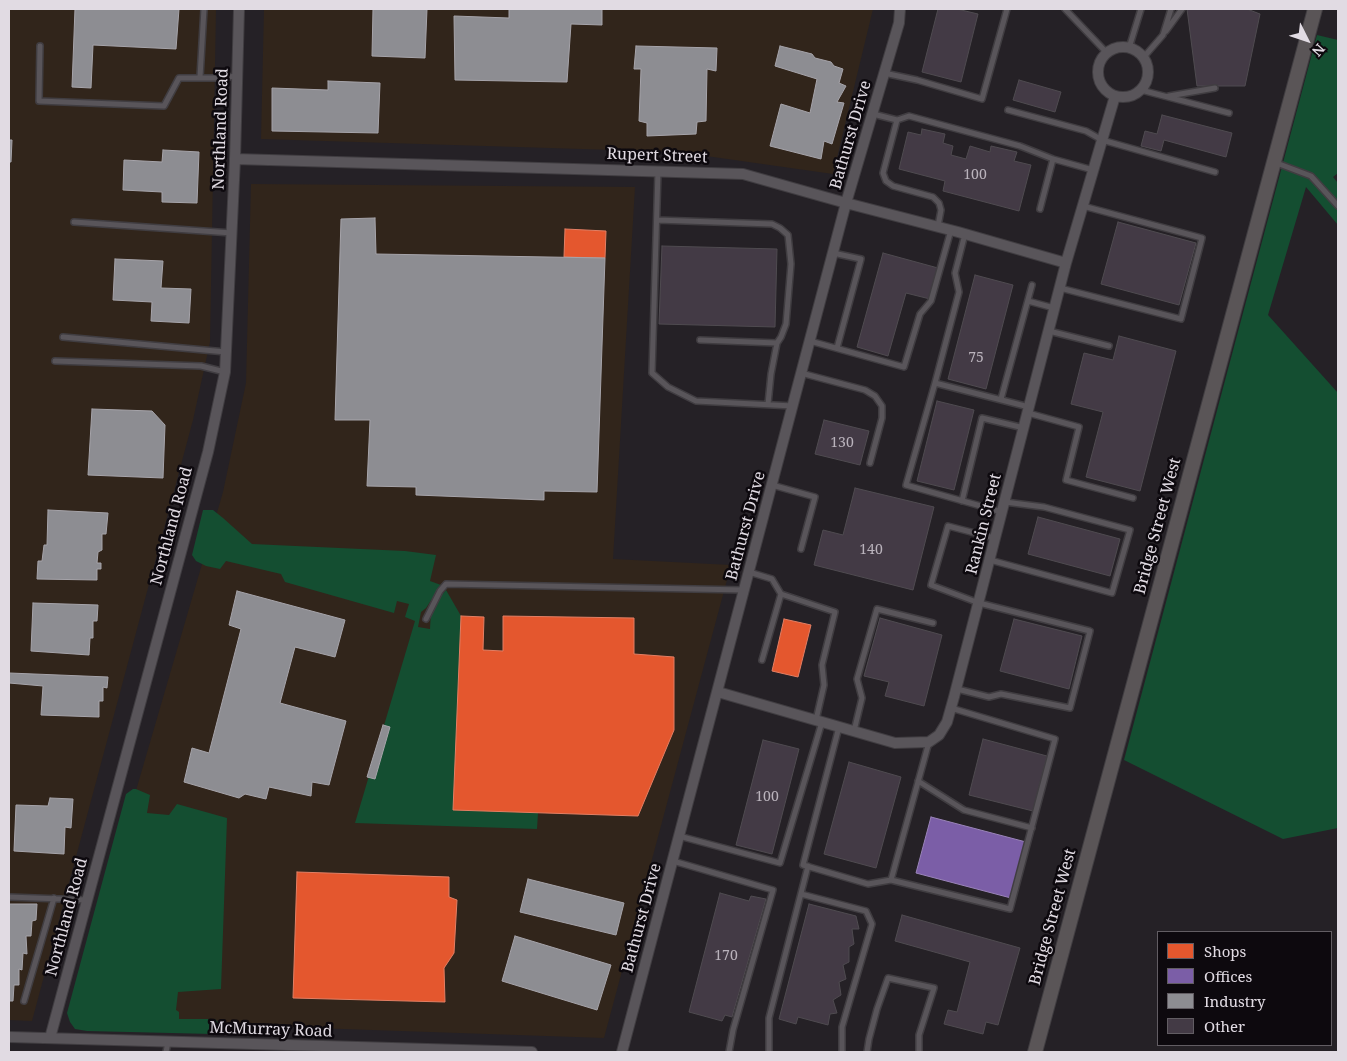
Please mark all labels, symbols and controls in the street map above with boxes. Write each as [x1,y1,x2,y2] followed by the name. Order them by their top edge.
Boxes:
[1282,15,1332,65] north arrow
[1308,40,1329,61] text: N
[209,68,233,190] street label: Northland Road
[826,78,876,192] street label: Bathurst Drive
[606,145,708,167] street label: Rupert Street
[963,167,987,183] house number: 100
[968,350,984,366] house number: 75
[830,435,854,451] house number: 130
[1131,456,1185,596] street label: Bridge Street West
[147,465,197,587] street label: Northland Road
[722,469,770,583] street label: Bathurst Drive
[962,472,1006,576] street label: Rankin Street
[859,542,883,558] house number: 140
[755,789,779,805] house number: 100
[1026,847,1080,987] street label: Bridge Street West
[42,856,92,978] street label: Northland Road
[618,861,666,975] street label: Bathurst Drive
[1157,931,1332,1046] legend
[1204,941,1246,961] text: Shops
[714,948,738,964] house number: 170
[1204,966,1252,986] text: Offices
[1204,991,1266,1011] text: Industry
[1204,1016,1245,1036] text: Other
[209,1018,333,1042] street label: McMurray Road

